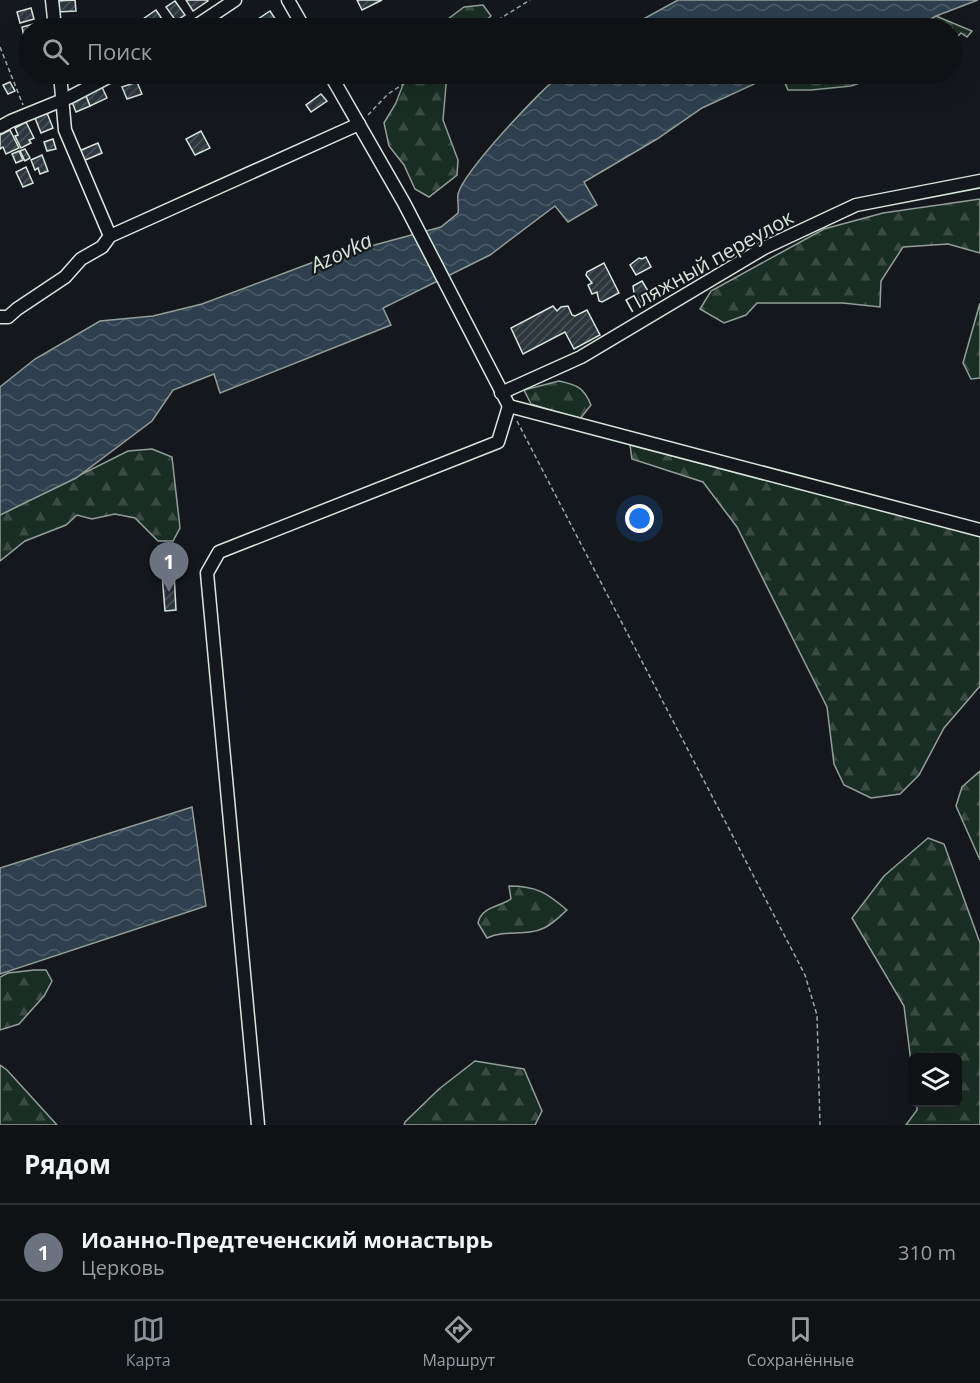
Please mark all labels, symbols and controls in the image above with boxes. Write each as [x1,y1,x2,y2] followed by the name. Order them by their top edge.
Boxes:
[18,18,962,84] search box
[39,35,72,68] icon: search
[87,36,152,66] text: Поиск
[620,203,799,319] street label: Пляжный переулок
[304,226,376,279] water label: Azovka
[625,504,654,533] your location
[150,542,188,592] pin: 1
[908,1053,962,1107] map controls
[908,1053,962,1107] button: layers
[24,1146,111,1182] text: Рядом
[81,1224,493,1254] text: Иоанно-Предтеченский монастырь
[38,1239,49,1266] text: 1
[898,1239,956,1266] text: 310 m
[81,1254,165,1281] text: Церковь
[126,1313,171,1371] tab: Карта
[422,1313,495,1371] tab: Маршрут
[747,1313,854,1371] tab: Сохранённые

